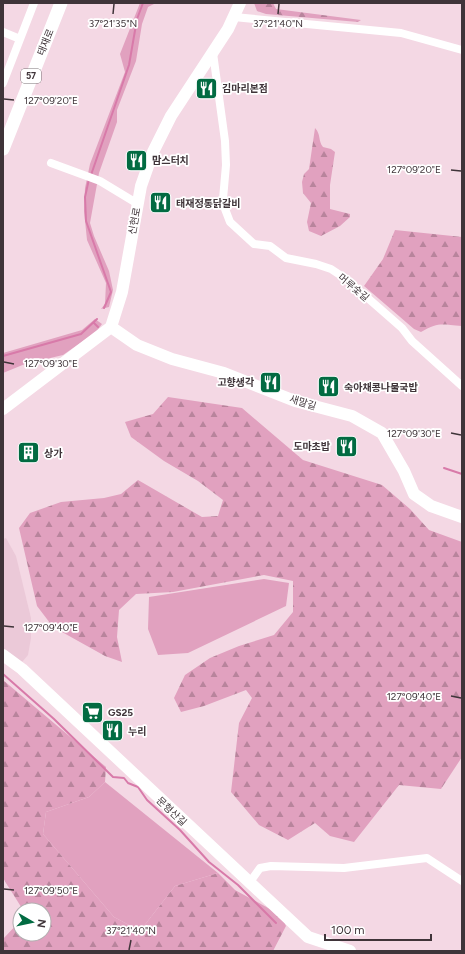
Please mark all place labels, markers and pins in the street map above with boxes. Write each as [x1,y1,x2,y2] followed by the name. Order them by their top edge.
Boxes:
[194,75,220,101] restaurant icon: 김마리본점
[222,82,268,95] place label: 김마리본점
[124,147,150,173] restaurant icon: 맘스터치
[152,154,189,167] place label: 맘스터치
[148,190,174,216] restaurant icon: 태재정통닭갈비
[176,197,240,210] place label: 태재정통닭갈비
[257,369,283,395] restaurant icon: 고향생각
[315,374,341,400] restaurant icon: 숙아채콩나물국밥
[217,376,255,389] place label: 고향생각
[344,381,418,394] place label: 숙아채콩나물국밥
[333,433,359,459] restaurant icon: 도마초밥
[15,440,41,466] building icon: 상가
[293,440,331,453] place label: 도마초밥
[44,447,63,460] place label: 상가
[79,699,105,725] supermarket icon: GS25
[108,706,133,719] place label: GS25
[99,718,125,744] restaurant icon: 누리
[128,725,146,738] place label: 누리

